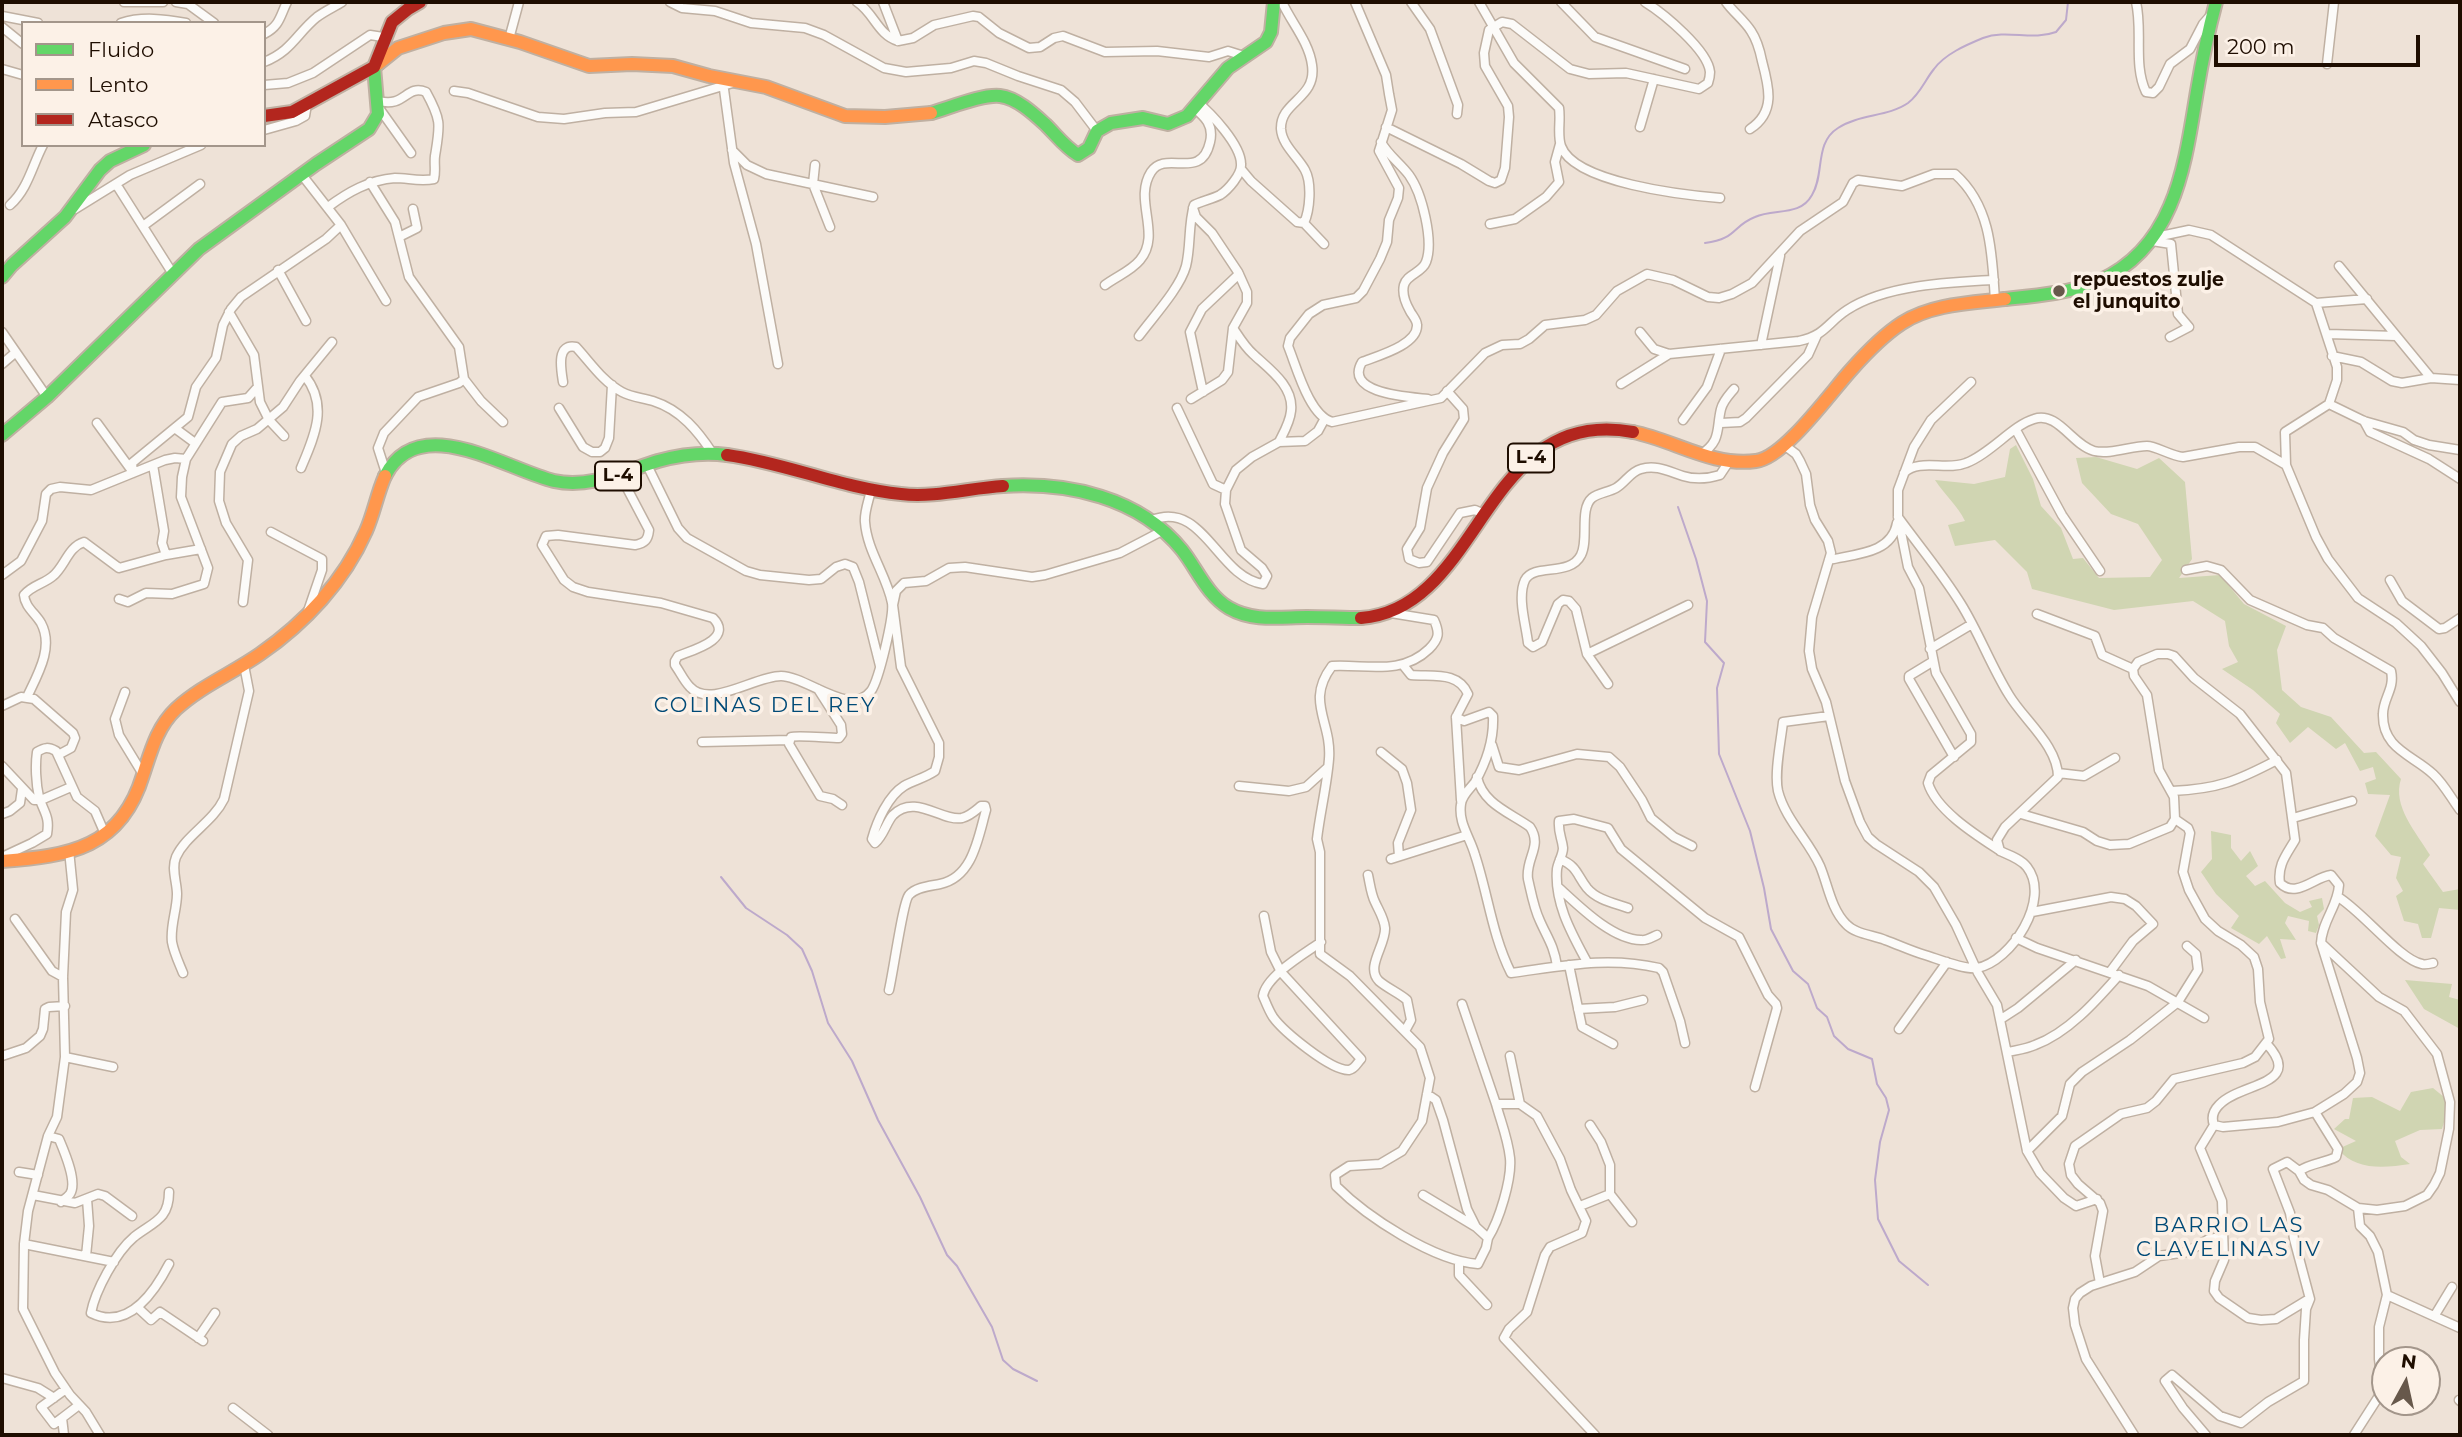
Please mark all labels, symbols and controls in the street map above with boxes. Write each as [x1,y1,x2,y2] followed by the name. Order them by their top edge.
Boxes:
[21,21,266,147] legend
[2217,21,2424,65] scale bar
[2227,34,2294,59] text: 200 m
[88,37,154,62] text: Fluido
[88,72,148,97] text: Lento
[88,107,159,132] text: Atasco
[2073,269,2224,313] place label: repuestos zulje el junquito
[2051,283,2067,299] marker: repuestos zulje el junquito
[1508,444,1554,472] road number: L-4
[595,462,641,490] road number: L-4
[656,693,874,719] district label: COLINAS DEL REY
[2138,1213,2320,1263] district label: BARRIO LAS CLAVELINAS IV
[2371,1346,2441,1416] north arrow
[2400,1349,2418,1374] text: N

